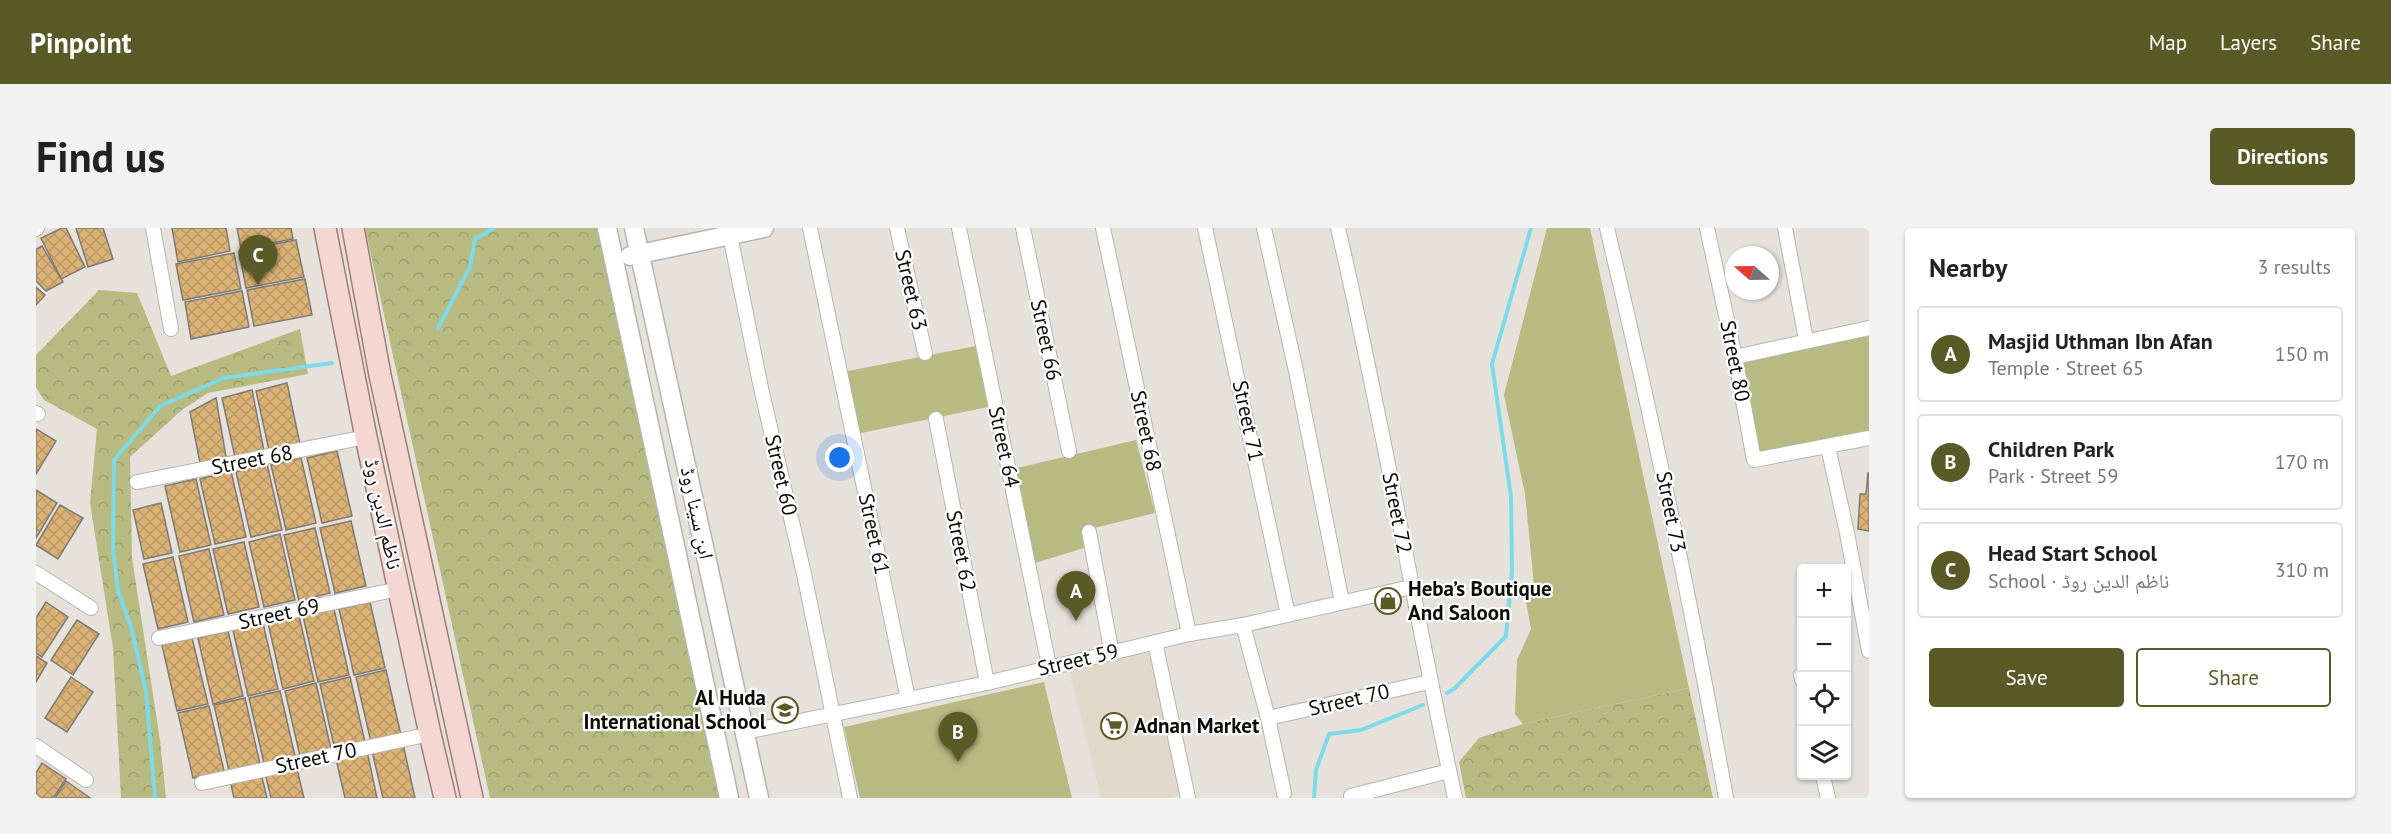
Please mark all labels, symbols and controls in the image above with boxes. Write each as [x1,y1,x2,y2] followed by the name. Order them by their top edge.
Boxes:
[30,24,132,61] text: Pinpoint
[2149,29,2187,56] text: Map
[2220,29,2277,56] text: Layers
[2310,29,2361,56] text: Share
[2210,128,2355,185] button: Directions
[36,129,165,184] text: Find us
[238,236,278,285] pin: C
[1725,246,1779,300] north arrow
[889,247,934,333] street label: Street 63
[1929,251,2007,284] text: Nearby
[2258,254,2331,280] text: 3 results
[1025,297,1068,383] street label: Street 66
[1714,318,1757,404] street label: Street 80
[1988,327,2213,355] text: Masjid Uthman Ibn Afan
[1944,341,1957,367] text: A
[2275,341,2329,367] text: 150 m
[1988,355,2144,381] text: Temple · Street 65
[1227,378,1270,464] street label: Street 71
[1125,388,1168,474] street label: Street 68
[983,404,1026,490] street label: Street 64
[759,432,804,518] street label: Street 60
[1988,435,2114,463] text: Children Park
[209,438,295,481] street label: Street 68
[825,443,854,472] your location
[1945,449,1956,475] text: B
[2275,449,2329,475] text: 170 m
[358,456,408,572] street label: ناظم الدین روڈ
[1988,463,2118,489] text: Park · Street 59
[675,464,720,562] street label: ابن سینا روڈ
[1650,469,1693,555] street label: Street 73
[1376,470,1419,556] street label: Street 72
[853,491,896,577] street label: Street 61
[940,508,983,594] street label: Street 62
[1988,539,2157,567] text: Head Start School
[1945,557,1956,583] text: C
[2275,557,2329,583] text: 310 m
[1797,564,1851,780] map controls
[1797,564,1851,618] button: +
[1988,568,2169,594] text: School · ناظم الدین روڈ
[1056,572,1096,621] pin: A
[1408,575,1552,626] place label: Heba’s Boutique And Saloon
[1373,586,1403,616] shop icon: Heba’s Boutique And Saloon
[236,592,322,635] street label: Street 69
[1797,618,1851,672] button: −
[1035,637,1121,682] street label: Street 59
[1929,648,2124,707] button: Save
[2136,648,2331,707] button: Share
[1797,672,1851,726] button: locate
[1306,677,1392,722] street label: Street 70
[583,684,767,735] place label: Al Huda International School
[770,695,800,725] school or university icon: Al Huda International School
[1099,711,1129,741] supermarket icon: Adnan Market
[938,712,978,762] pin: B
[1134,712,1260,739] place label: Adnan Market
[1797,726,1851,780] button: layers
[273,736,359,779] street label: Street 70

